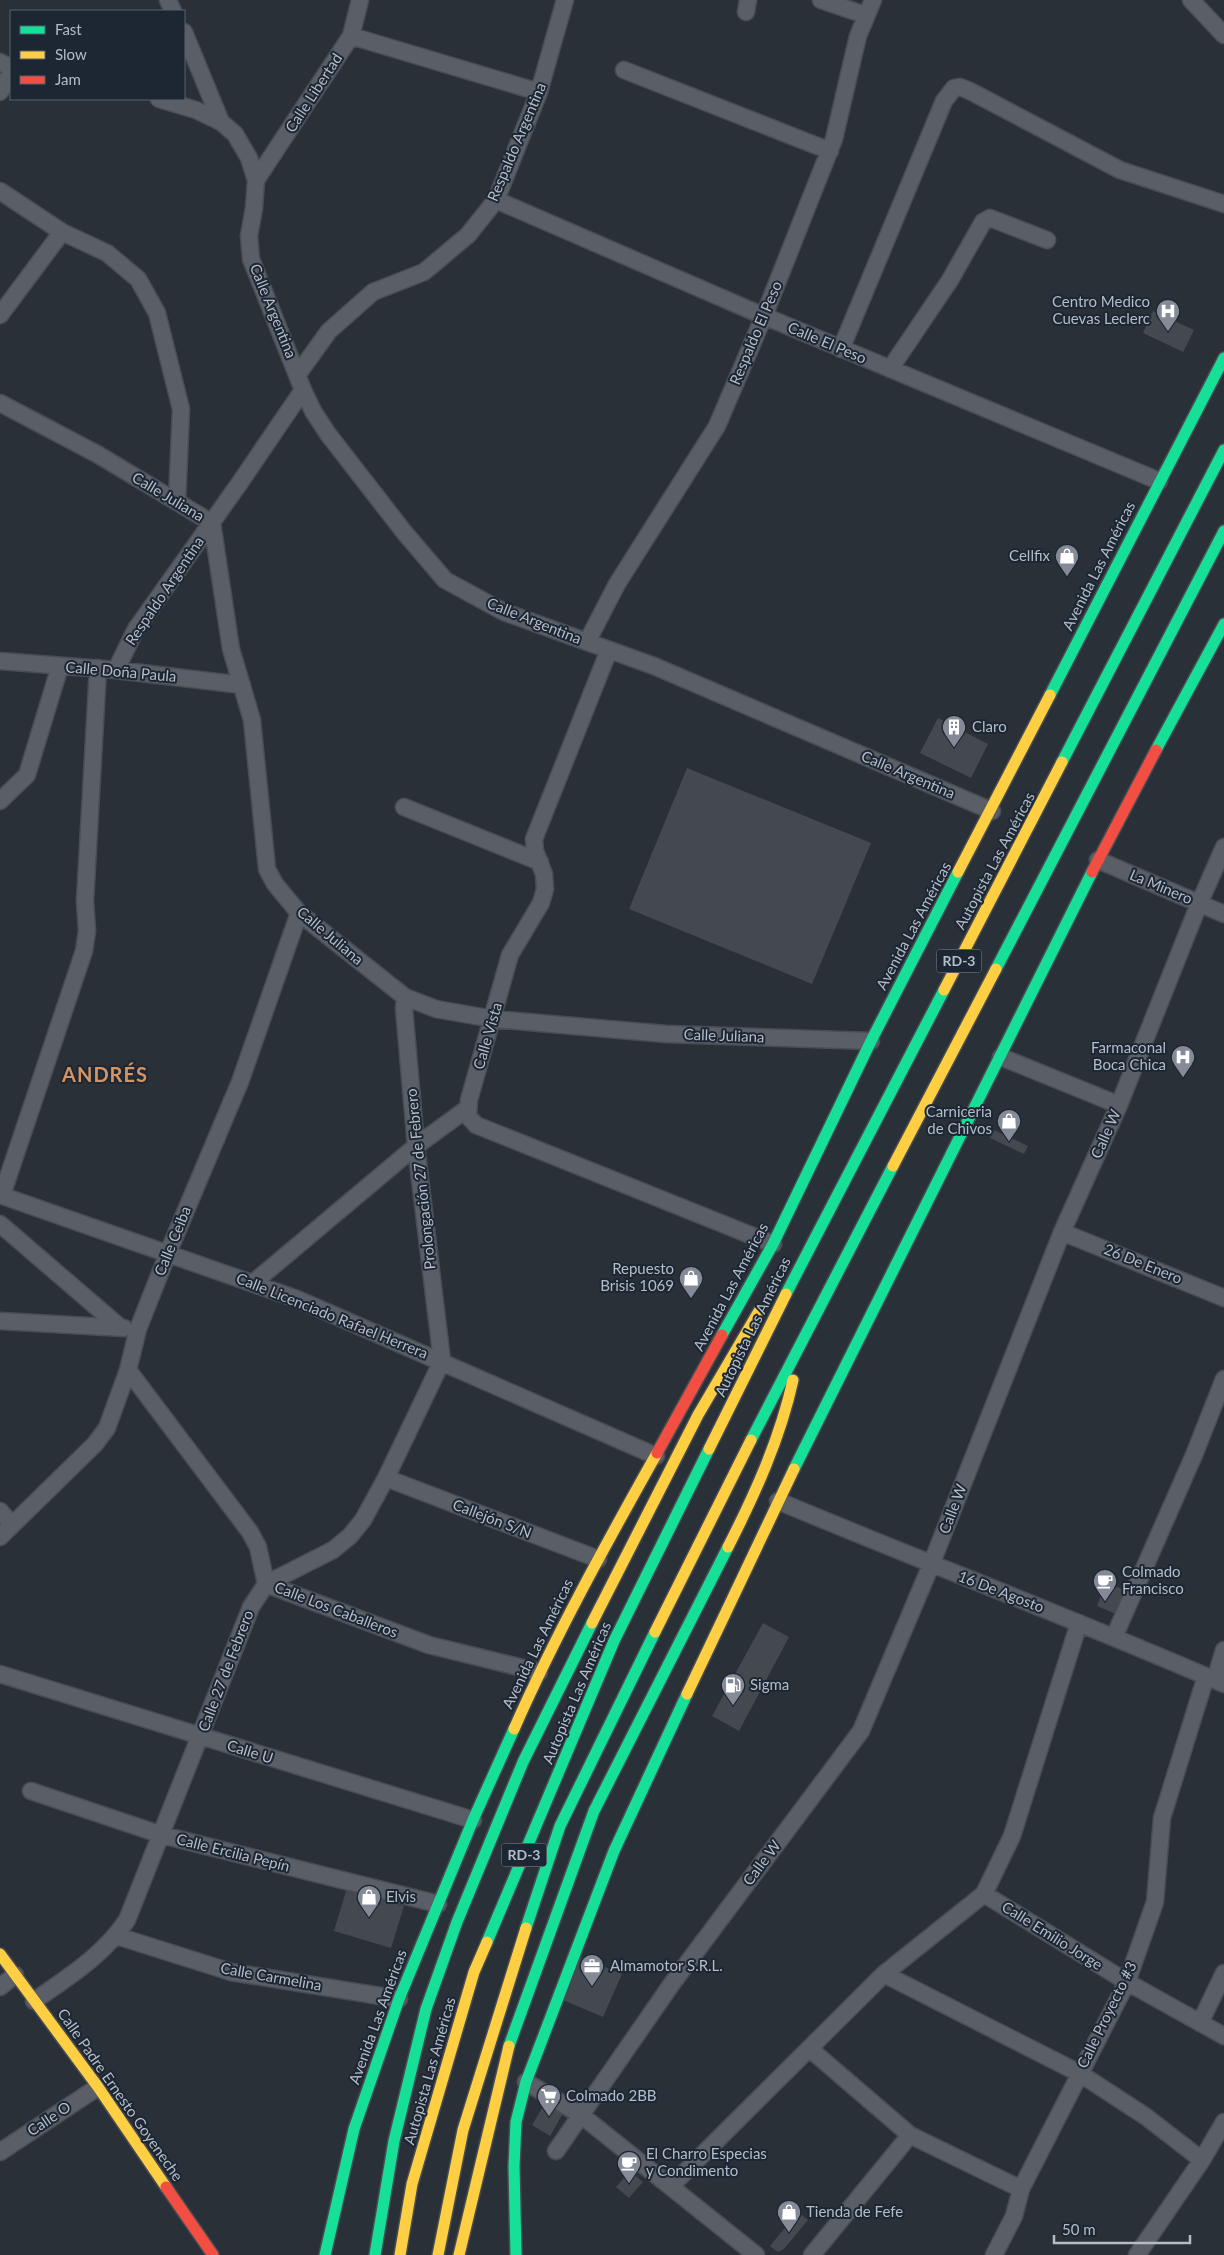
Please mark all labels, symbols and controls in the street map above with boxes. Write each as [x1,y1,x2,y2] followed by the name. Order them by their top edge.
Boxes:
[10,10,185,100] legend
[55,20,82,38] text: Fast
[55,45,87,63] text: Slow
[281,50,345,135] street label: Calle Libertad
[55,70,81,88] text: Jam
[483,79,549,204] street label: Respaldo Argentina
[247,261,301,360] street label: Calle Argentina
[725,278,785,387] street label: Respaldo El Peso
[1052,292,1150,327] place label: Centro Medico Cuevas Leclerc
[1155,298,1181,332] hospital icon: Centro Medico Cuevas Leclerc
[785,317,869,367] street label: Calle El Peso
[129,468,208,525] street label: Calle Juliana
[1058,498,1138,633] street label: Avenida Las Américas
[121,533,207,648] street label: Respaldo Argentina
[1054,543,1080,577] shop icon: Cellfix
[1009,546,1051,564] place label: Cellfix
[485,593,584,647] street label: Calle Argentina
[65,657,177,685] street label: Calle Doña Paula
[941,714,967,748] building icon: Claro
[972,717,1007,735] place label: Claro
[859,746,958,802] street label: Calle Argentina
[950,789,1038,932] street label: Autopista Las Américas
[872,859,954,993] street label: Avenida Las Américas
[1127,865,1195,907] street label: La Minero
[294,902,367,968] street label: Calle Juliana
[936,949,982,972] road number: RD-3
[469,1000,505,1071] street label: Calle Vista
[683,1025,765,1045] street label: Calle Juliana
[1091,1038,1166,1073] place label: Farmaconal Boca Chica
[1170,1044,1196,1078] hospital icon: Farmaconal Boca Chica
[61,1062,148,1086] district label: ANDRÉS
[402,1088,438,1271] street label: Prolongación 27 de Febrero
[926,1102,992,1137] place label: Carniceria de Chivos
[1086,1106,1124,1161] street label: Calle W
[996,1108,1022,1142] shop icon: Carniceria de Chivos
[150,1203,194,1278] street label: Calle Ceiba
[689,1220,771,1354] street label: Avenida Las Américas
[1102,1239,1185,1287] street label: 26 De Enero
[710,1254,794,1399] street label: Autopista Las Américas
[600,1259,674,1294] place label: Repuesto Brisis 1069
[678,1265,704,1299] shop icon: Repuesto Brisis 1069
[234,1268,431,1362] street label: Calle Licenciado Rafael Herrera
[934,1481,970,1536] street label: Calle W
[450,1495,534,1541] street label: Callejón S/N
[1122,1562,1184,1597] place label: Colmado Francisco
[956,1566,1047,1616] street label: 16 De Agosto
[1092,1568,1118,1602] cafe icon: Colmado Francisco
[498,1576,576,1711] street label: Avenida Las Américas
[272,1577,401,1641] street label: Calle Los Caballeros
[194,1607,257,1734] street label: Calle 27 de Febrero
[538,1619,614,1767] street label: Autopista Las Américas
[720,1672,746,1706] fuel station icon: Sigma
[750,1675,789,1693] place label: Sigma
[225,1736,276,1767] street label: Calle U
[175,1829,292,1875] street label: Calle Ercilia Pepín
[738,1836,784,1888] street label: Calle W
[502,1844,546,1866] road number: RD-3
[356,1884,382,1918] shop icon: Elvis
[386,1887,416,1905] place label: Elvis
[999,1897,1106,1973] street label: Calle Emilio Jorge
[344,1947,410,2087] street label: Avenida Las Américas
[579,1953,605,1987] office icon: Almamotor S.R.L.
[610,1956,723,1974] place label: Almamotor S.R.L.
[219,1958,323,1994] street label: Calle Carmelina
[1073,1958,1140,2071] street label: Calle Proyecto #3
[399,1995,459,2147] street label: Autopista Las Américas
[54,2005,187,2184] street label: Calle Padre Ernesto Goyeneche
[536,2083,562,2117] supermarket icon: Colmado 2BB
[566,2086,657,2104] place label: Colmado 2BB
[23,2097,74,2139] street label: Calle O
[646,2144,767,2179] place label: El Charro Especias y Condimento
[616,2150,642,2184] cafe icon: El Charro Especias y Condimento
[776,2199,802,2233] shop icon: Tienda de Fefe
[806,2202,903,2220] place label: Tienda de Fefe
[1054,2212,1190,2244] scale bar
[1062,2220,1096,2238] text: 50 m

